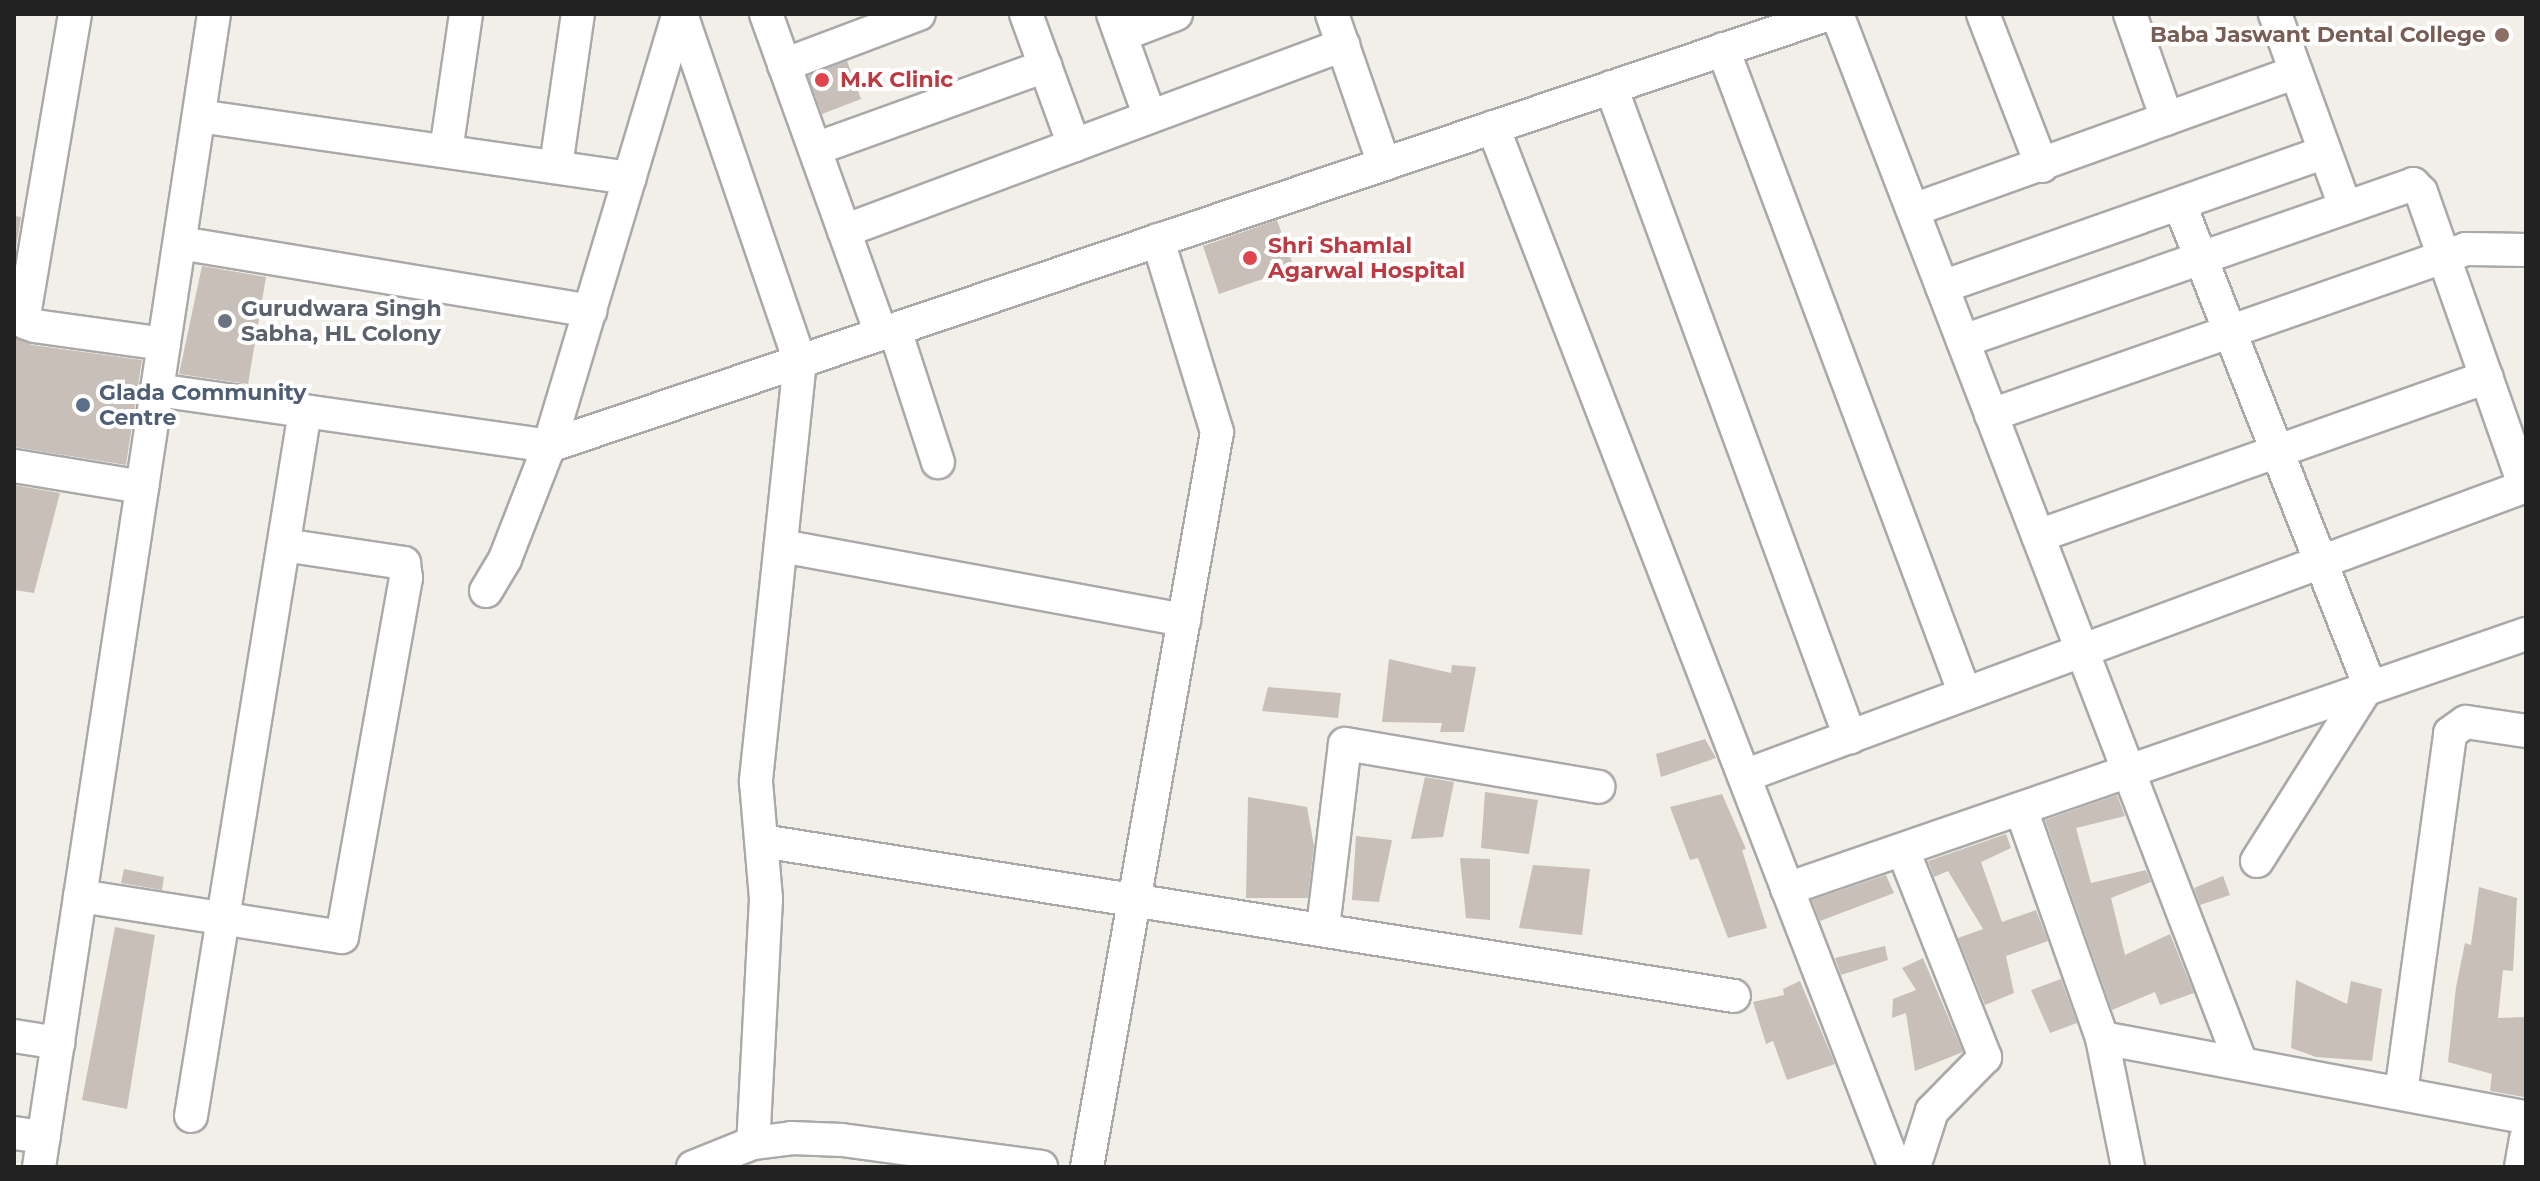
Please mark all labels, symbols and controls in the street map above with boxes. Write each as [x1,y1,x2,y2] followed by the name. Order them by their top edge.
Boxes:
[2150,22,2486,48] place label: Baba Jaswant Dental College
[2493,26,2511,44] marker: Baba Jaswant Dental College
[840,67,953,93] place label: M.K Clinic
[811,69,833,91] marker: M.K Clinic
[1268,232,1465,284] place label: Shri Shamlal Agarwal Hospital
[1239,247,1261,269] marker: Shri Shamlal Agarwal Hospital
[241,295,442,346] place label: Gurudwara Singh Sabha, HL Colony
[216,312,234,330] marker: Gurudwara Singh Sabha, HL Colony
[99,379,306,430] place label: Glada Community Centre
[74,396,92,414] marker: Glada Community Centre

